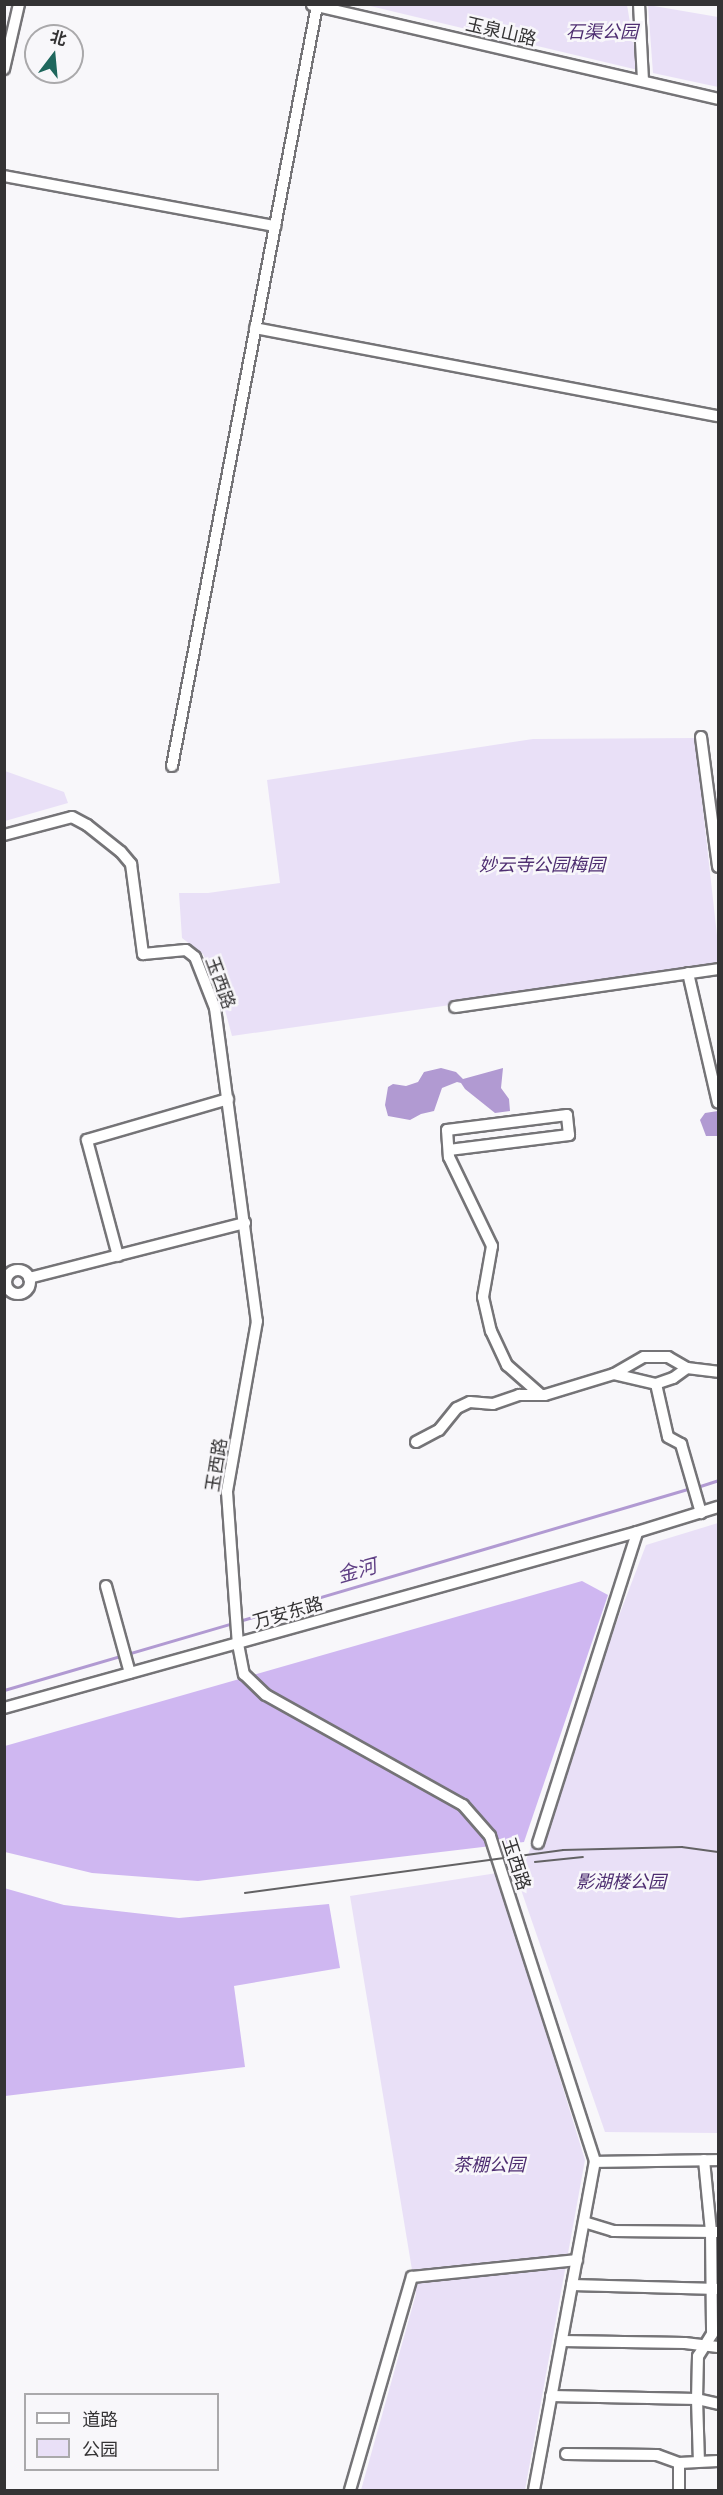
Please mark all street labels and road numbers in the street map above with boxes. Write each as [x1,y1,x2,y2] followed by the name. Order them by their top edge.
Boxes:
[463,13,539,51] street label: 玉泉山路
[201,954,239,1012] street label: 玉西路
[202,1437,232,1493] street label: 玉西路
[250,1593,326,1633] street label: 万安东路
[497,1835,535,1893] street label: 玉西路

